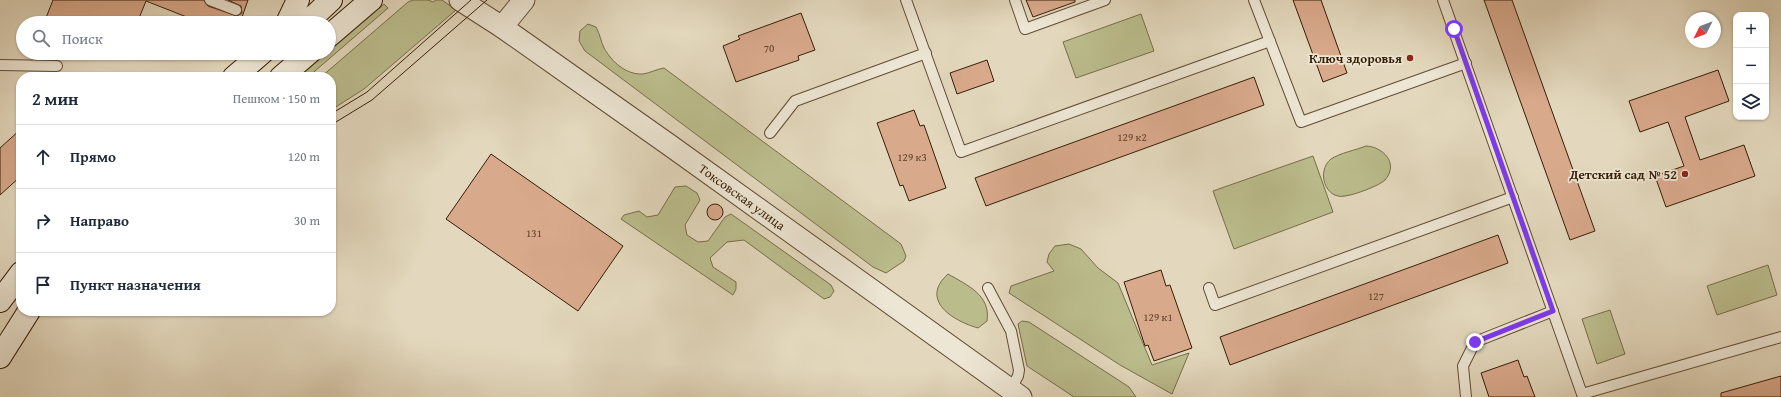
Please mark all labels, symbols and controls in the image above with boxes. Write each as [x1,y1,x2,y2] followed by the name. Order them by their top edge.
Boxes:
[1685,12,1721,48] north arrow
[1733,12,1769,120] map controls
[1733,12,1769,48] button: +
[16,16,336,60] search box
[1445,20,1463,38] route start
[30,27,52,49] icon: search
[62,28,103,49] text: Поиск
[764,40,774,56] house number: 70
[1733,48,1769,84] button: −
[1309,49,1402,68] place label: Ключ здоровья
[1405,53,1415,63] marker: Ключ здоровья
[1733,84,1769,120] button: layers
[32,86,78,111] text: 2 мин
[233,89,320,108] text: Пешком · 150 m
[1117,129,1147,145] house number: 129 к2
[32,146,54,168] icon: ahead
[70,146,116,167] text: Прямо
[288,147,320,166] text: 120 m
[897,149,927,165] house number: 129 к3
[695,159,790,235] street label: Токсовская улица
[1568,165,1677,184] place label: Детский сад № 52
[1680,169,1690,179] marker: Детский сад № 52
[32,210,54,232] icon: right
[70,210,129,231] text: Направо
[294,211,320,230] text: 30 m
[526,225,542,241] house number: 131
[32,274,54,296] icon: arrive
[70,274,201,295] text: Пункт назначения
[1368,288,1384,304] house number: 127
[1143,309,1173,325] house number: 129 к1
[1466,333,1484,351] route end

